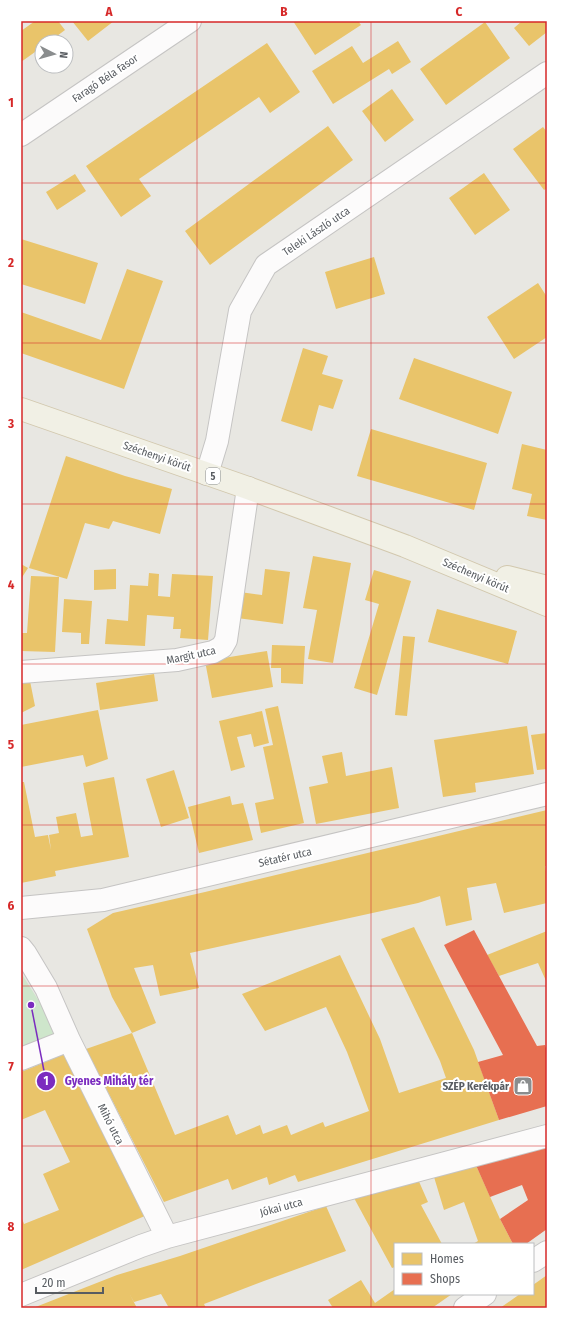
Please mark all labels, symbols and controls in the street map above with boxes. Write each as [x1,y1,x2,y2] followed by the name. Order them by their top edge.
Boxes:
[104,4,113,19] text: A
[280,4,288,19] text: B
[456,4,463,19] text: C
[34,34,74,74] north arrow
[57,51,70,59] text: N
[70,51,141,105] street label: Faragó Béla fasor
[8,95,14,110] text: 1
[280,204,352,259] street label: Teleki László utca
[7,255,14,270] text: 2
[7,416,14,431] text: 3
[121,439,193,474] street label: Széchenyi körút
[206,468,220,484] road number: 5
[441,556,511,595] street label: Széchenyi körút
[8,577,15,592] text: 4
[165,644,217,667] street label: Margit utca
[8,737,14,752] text: 5
[257,845,313,870] street label: Sétatér utca
[8,898,15,913] text: 6
[8,1059,14,1074] text: 7
[36,1069,161,1093] callout: Gyenes Mihály tér
[43,1074,49,1088] text: 1
[65,1074,154,1088] text: Gyenes Mihály tér
[512,1075,534,1097] shop icon: SZÉP Kerékpár
[443,1079,510,1093] place label: SZÉP Kerékpár
[95,1102,126,1147] street label: Mihó utca
[258,1196,304,1219] street label: Jókai utca
[8,1219,15,1234] text: 8
[394,1243,534,1295] legend
[430,1252,464,1266] text: Homes
[36,1269,103,1295] scale bar
[430,1272,460,1286] text: Shops
[42,1276,66,1290] text: 20 m

